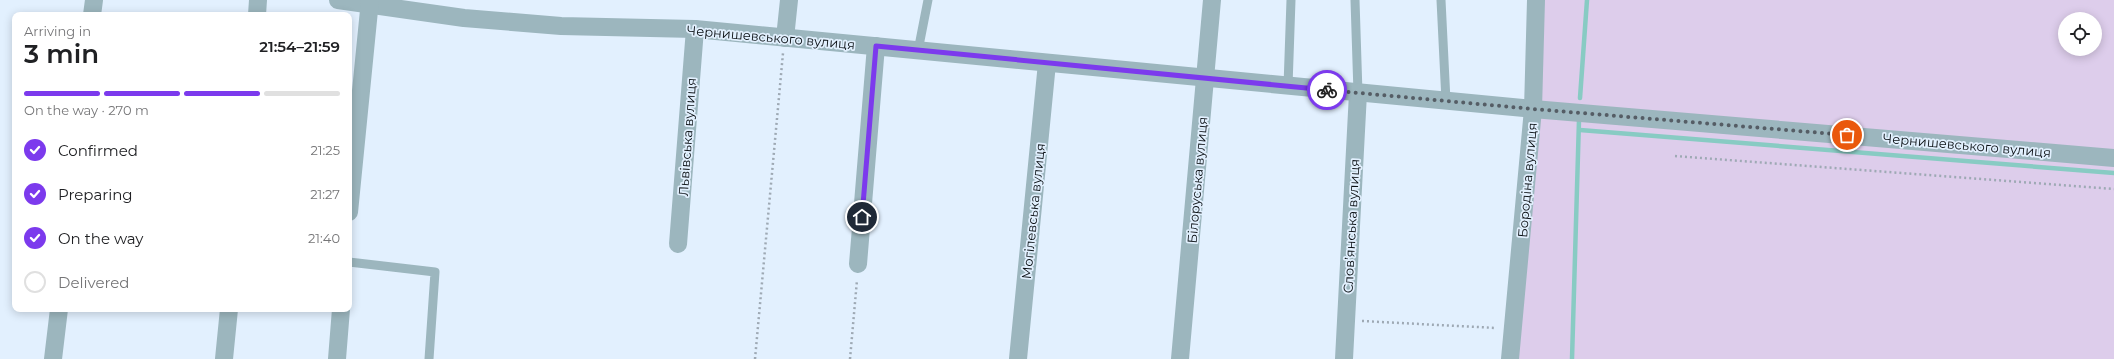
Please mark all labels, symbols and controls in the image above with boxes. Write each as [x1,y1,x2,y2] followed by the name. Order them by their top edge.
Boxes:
[2058,12,2102,56] map controls
[2058,12,2102,56] button: locate
[686,22,856,52] street label: Чернишевського вулиця
[24,23,91,39] text: Arriving in
[259,37,340,56] text: 21:54–21:59
[24,38,99,70] text: 3 min
[1307,70,1347,110] courier
[675,77,699,197] street label: Львівська вулиця
[1316,79,1338,101] icon: bike
[24,102,149,118] text: On the way · 270 m
[1183,116,1211,244] street label: Білоруська вулиця
[1830,118,1864,152] pin
[1514,122,1540,238] street label: Бородіна вулиця
[1836,124,1858,146] icon: bag
[1882,130,2052,160] street label: Чернишевського вулиця
[24,139,46,161] icon: check
[58,141,138,160] text: Confirmed
[310,142,340,158] text: 21:25
[1018,142,1048,280] street label: Могілевська вулиця
[1339,158,1363,294] street label: Слов’янська вулиця
[24,183,46,205] icon: check
[58,185,133,204] text: Preparing
[310,186,340,202] text: 21:27
[845,200,879,234] pin
[851,206,873,228] icon: home
[24,227,46,249] icon: check
[58,229,143,248] text: On the way
[308,230,340,246] text: 21:40
[58,273,130,292] text: Delivered

